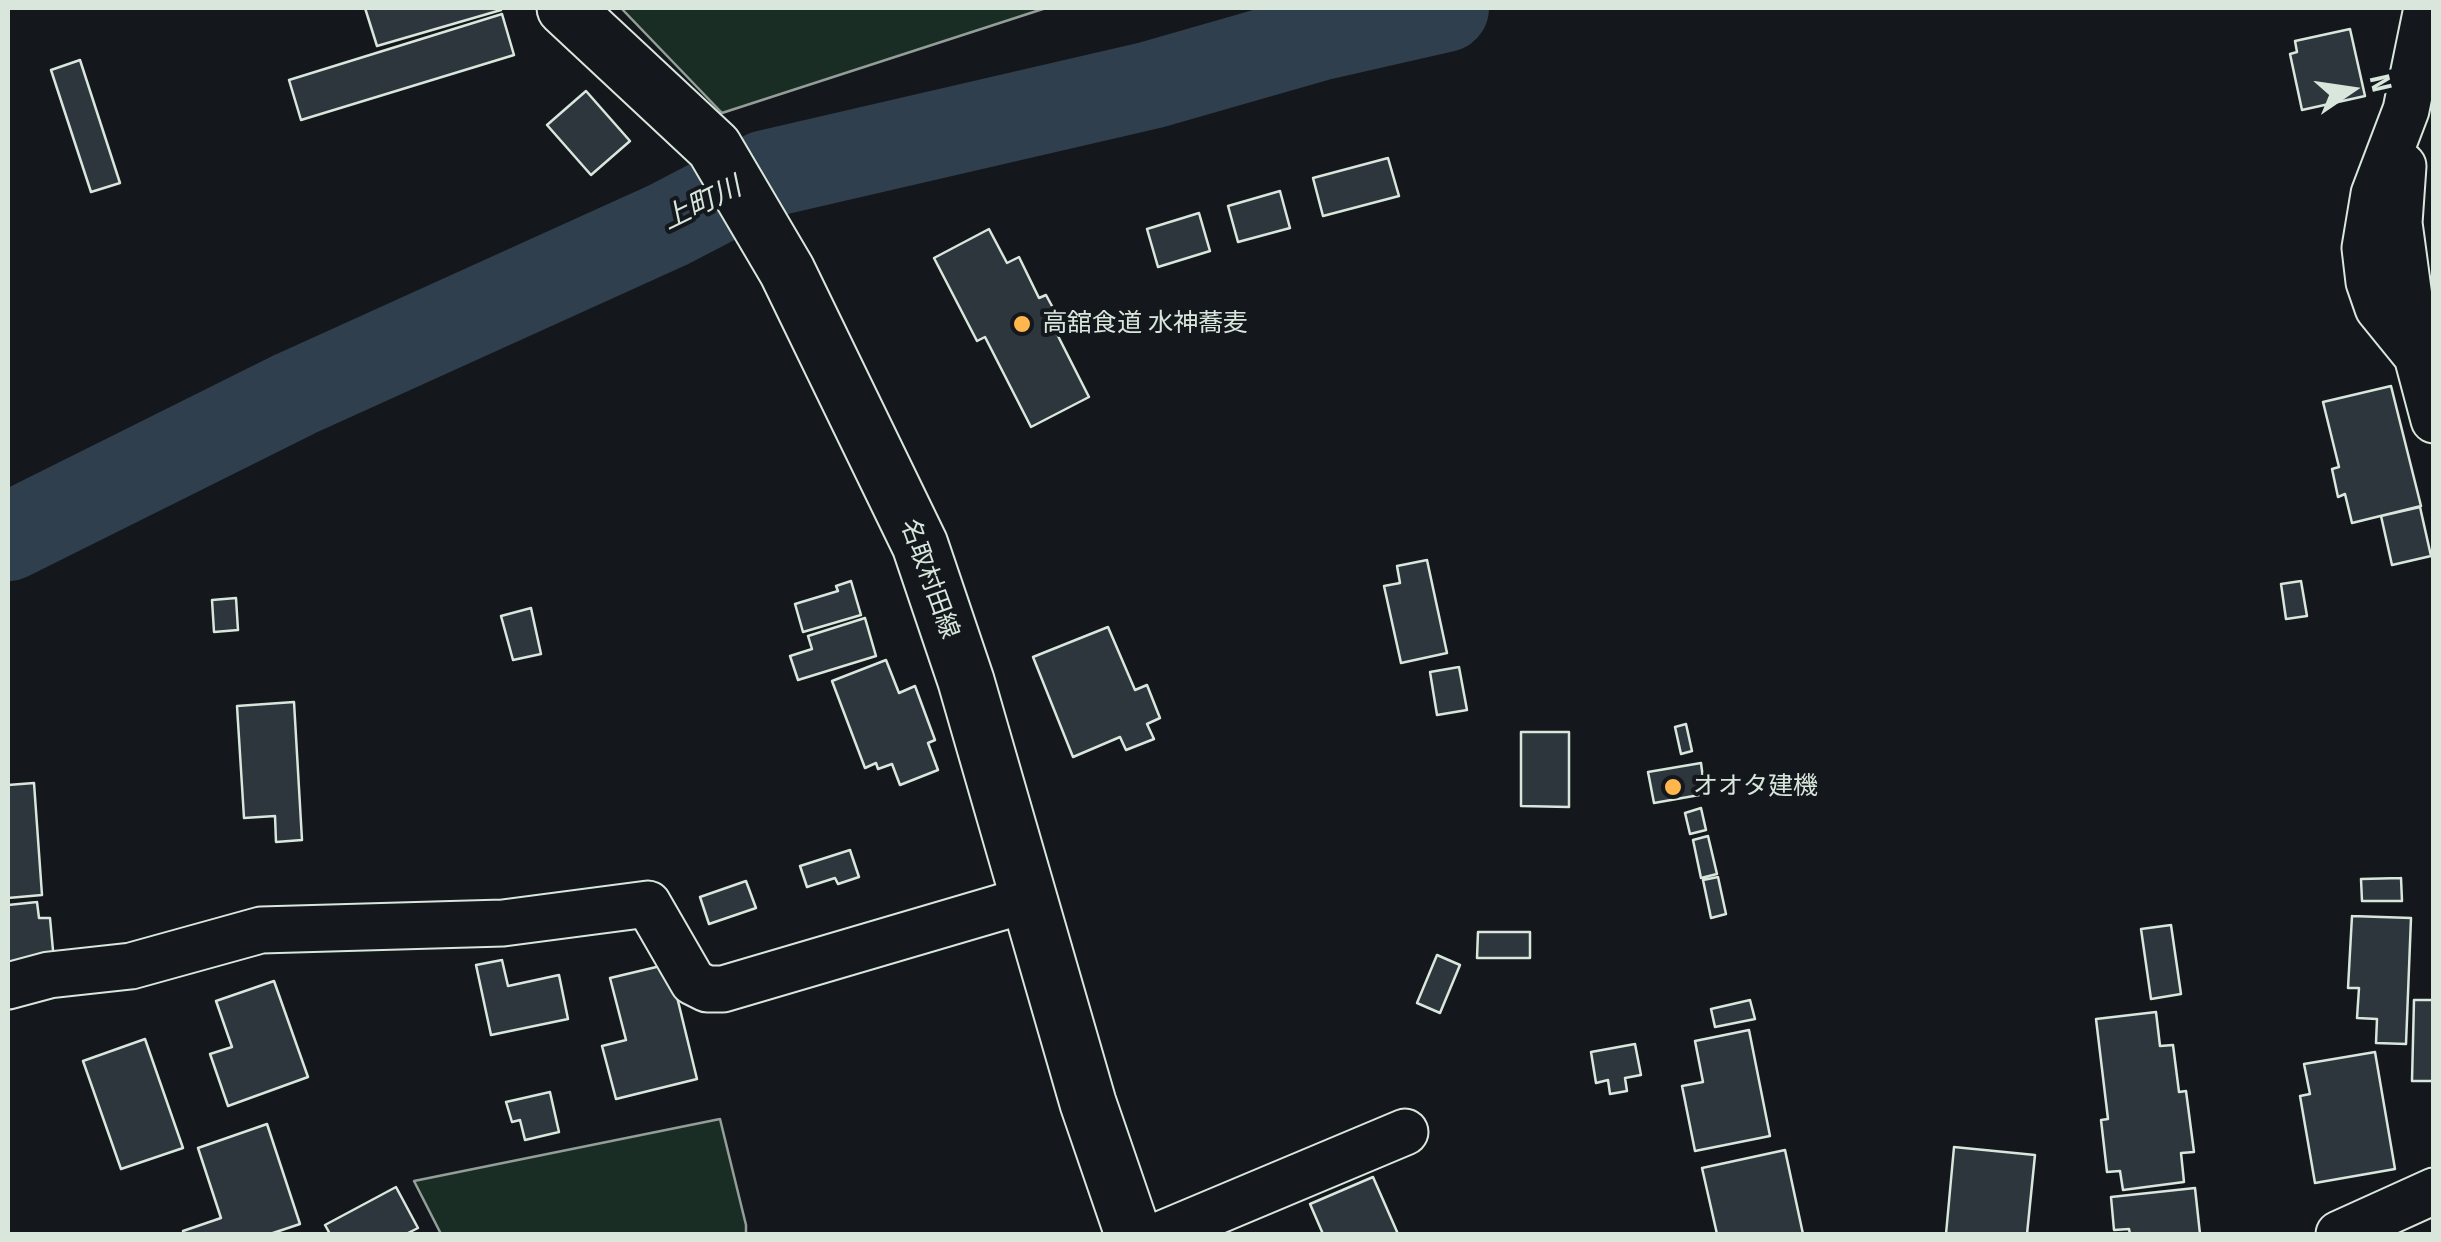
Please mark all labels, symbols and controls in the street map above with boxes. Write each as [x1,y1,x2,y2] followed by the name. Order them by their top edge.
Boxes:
[2301,40,2401,140] north arrow
[2363,71,2399,95] text: N
[657,170,747,238] water label: 上町川
[1042,309,1248,339] place label: 高舘食道 水神蕎麦
[1011,313,1033,335] marker: 高舘食道 水神蕎麦
[894,515,964,643] street label: 名取村田線
[1693,772,1818,802] place label: オオタ建機
[1662,776,1684,798] marker: オオタ建機

